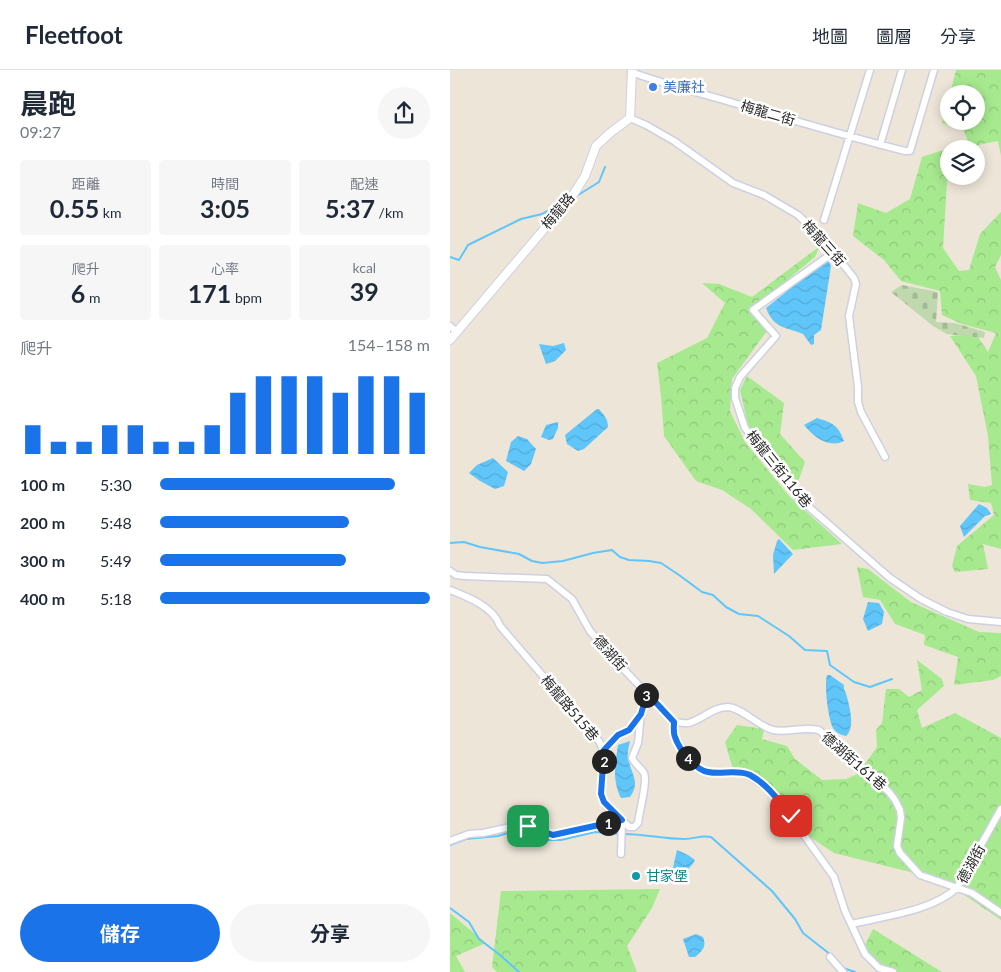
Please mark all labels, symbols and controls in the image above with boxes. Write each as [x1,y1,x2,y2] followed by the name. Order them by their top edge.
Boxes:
[25,20,123,49] text: Fleetfoot
[812,25,848,47] text: 地圖
[876,25,912,47] text: 圖層
[940,25,976,47] text: 分享
[663,78,705,95] place label: 美廉社
[647,81,659,93] marker: 美廉社
[940,85,985,185] map controls
[940,85,985,130] button: locate
[20,86,76,120] text: 晨跑
[378,87,430,139] button: share
[739,97,797,128] street label: 梅龍二街
[20,122,61,141] text: 09:27
[940,140,985,185] button: layers
[72,175,100,192] text: 距離
[211,175,239,192] text: 時間
[350,175,378,192] text: 配速
[538,189,578,232] street label: 梅龍路
[50,193,99,223] text: 0.55
[200,193,250,223] text: 3:05
[325,193,375,223] text: 5:37
[99,204,122,221] text: km
[375,204,404,221] text: /km
[799,216,849,269] street label: 梅龍三街
[352,259,376,276] text: kcal
[72,260,100,277] text: 爬升
[211,260,239,277] text: 心率
[350,276,379,306] text: 39
[71,278,85,308] text: 6
[188,278,231,308] text: 171
[85,289,100,306] text: m
[231,289,262,306] text: bpm
[348,335,430,354] text: 154–158 m
[20,338,52,357] text: 爬升
[743,427,816,511] street label: 梅龍三街116巷
[20,475,65,494] text: 100 m
[100,475,132,494] text: 5:30
[20,513,65,532] text: 200 m
[100,513,132,532] text: 5:48
[20,551,65,570] text: 300 m
[100,551,132,570] text: 5:49
[20,589,65,608] text: 400 m
[100,589,132,608] text: 5:18
[590,631,631,674] street label: 德湖街
[538,671,603,744] street label: 梅龍路515巷
[634,682,658,708] pin: 3
[642,687,651,704] text: 3
[818,728,890,793] street label: 德湖街161巷
[676,746,700,770] pin: 4
[592,748,616,774] pin: 2
[684,750,693,767] text: 4
[600,753,609,770] text: 2
[770,795,812,837] pin
[777,802,805,830] icon: check
[507,805,549,847] pin
[596,810,620,836] pin: 1
[514,812,542,840] icon: arrive
[604,815,613,832] text: 1
[953,841,988,886] street label: 德湖街
[646,867,688,884] place label: 甘家堡
[630,870,642,882] marker: 甘家堡
[20,904,220,962] button: 儲存
[230,904,430,962] button: 分享

